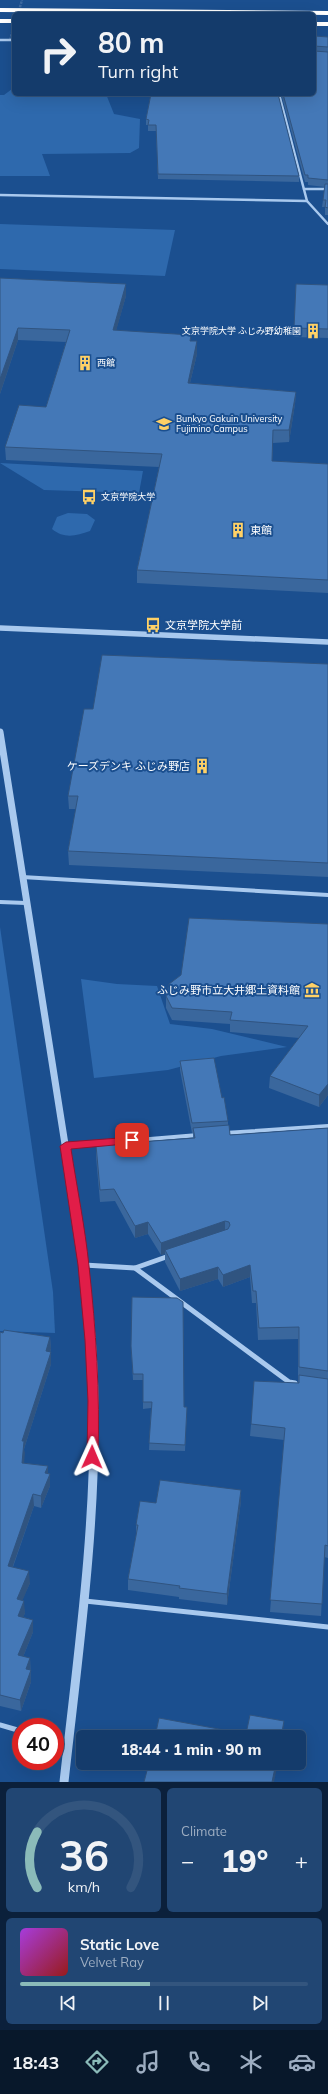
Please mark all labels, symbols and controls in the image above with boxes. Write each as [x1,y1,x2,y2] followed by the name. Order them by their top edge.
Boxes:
[98,25,164,60] text: 80 m
[32,28,84,80] icon: right
[98,60,178,83] text: Turn right
[304,322,322,340] building icon: 文京学院大学 ふじみ野幼稚園
[182,325,301,336] place label: 文京学院大学 ふじみ野幼稚園
[76,354,94,372] building icon: 西館
[97,357,115,368] place label: 西館
[176,413,282,434] place label: Bunkyo Gakuin University Fujimino Campus
[155,415,173,433] school or university icon: Bunkyo Gakuin University Fujimino Campus
[80,488,98,506] bus stop icon: 文京学院大学
[101,491,155,502] place label: 文京学院大学
[229,521,247,539] building icon: 東館
[250,523,272,537] place label: 東館
[144,616,162,634] bus stop icon: 文京学院大学前
[165,618,242,632] place label: 文京学院大学前
[193,757,211,775] building icon: ケーズデンキ ふじみ野店
[67,759,190,773] place label: ケーズデンキ ふじみ野店
[303,981,321,999] museum icon: ふじみ野市立大井郷土資料館
[157,983,300,997] place label: ふじみ野市立大井郷土資料館
[115,1123,149,1157] pin
[121,1129,143,1151] icon: arrive
[71,1436,113,1478] position arrow
[12,1718,64,1770] speed limit sign: 40
[121,1740,261,1759] text: 18:44 · 1 min · 90 m
[181,1823,227,1839] text: Climate
[59,1829,108,1881] text: 36
[221,1842,268,1880] text: 19°
[181,1847,194,1875] text: −
[295,1847,308,1875] text: +
[67,1878,100,1896] text: km/h
[80,1935,159,1954] text: Static Love
[80,1954,144,1970] text: Velvet Ray
[57,1992,79,2014] icon: previous
[153,1992,175,2014] icon: pause
[249,1992,271,2014] icon: next
[83,2048,111,2076] icon: directions
[134,2048,162,2076] icon: music
[185,2048,213,2076] icon: phone
[237,2048,265,2076] icon: climate
[288,2048,316,2076] icon: car
[12,2051,59,2074] text: 18:43

